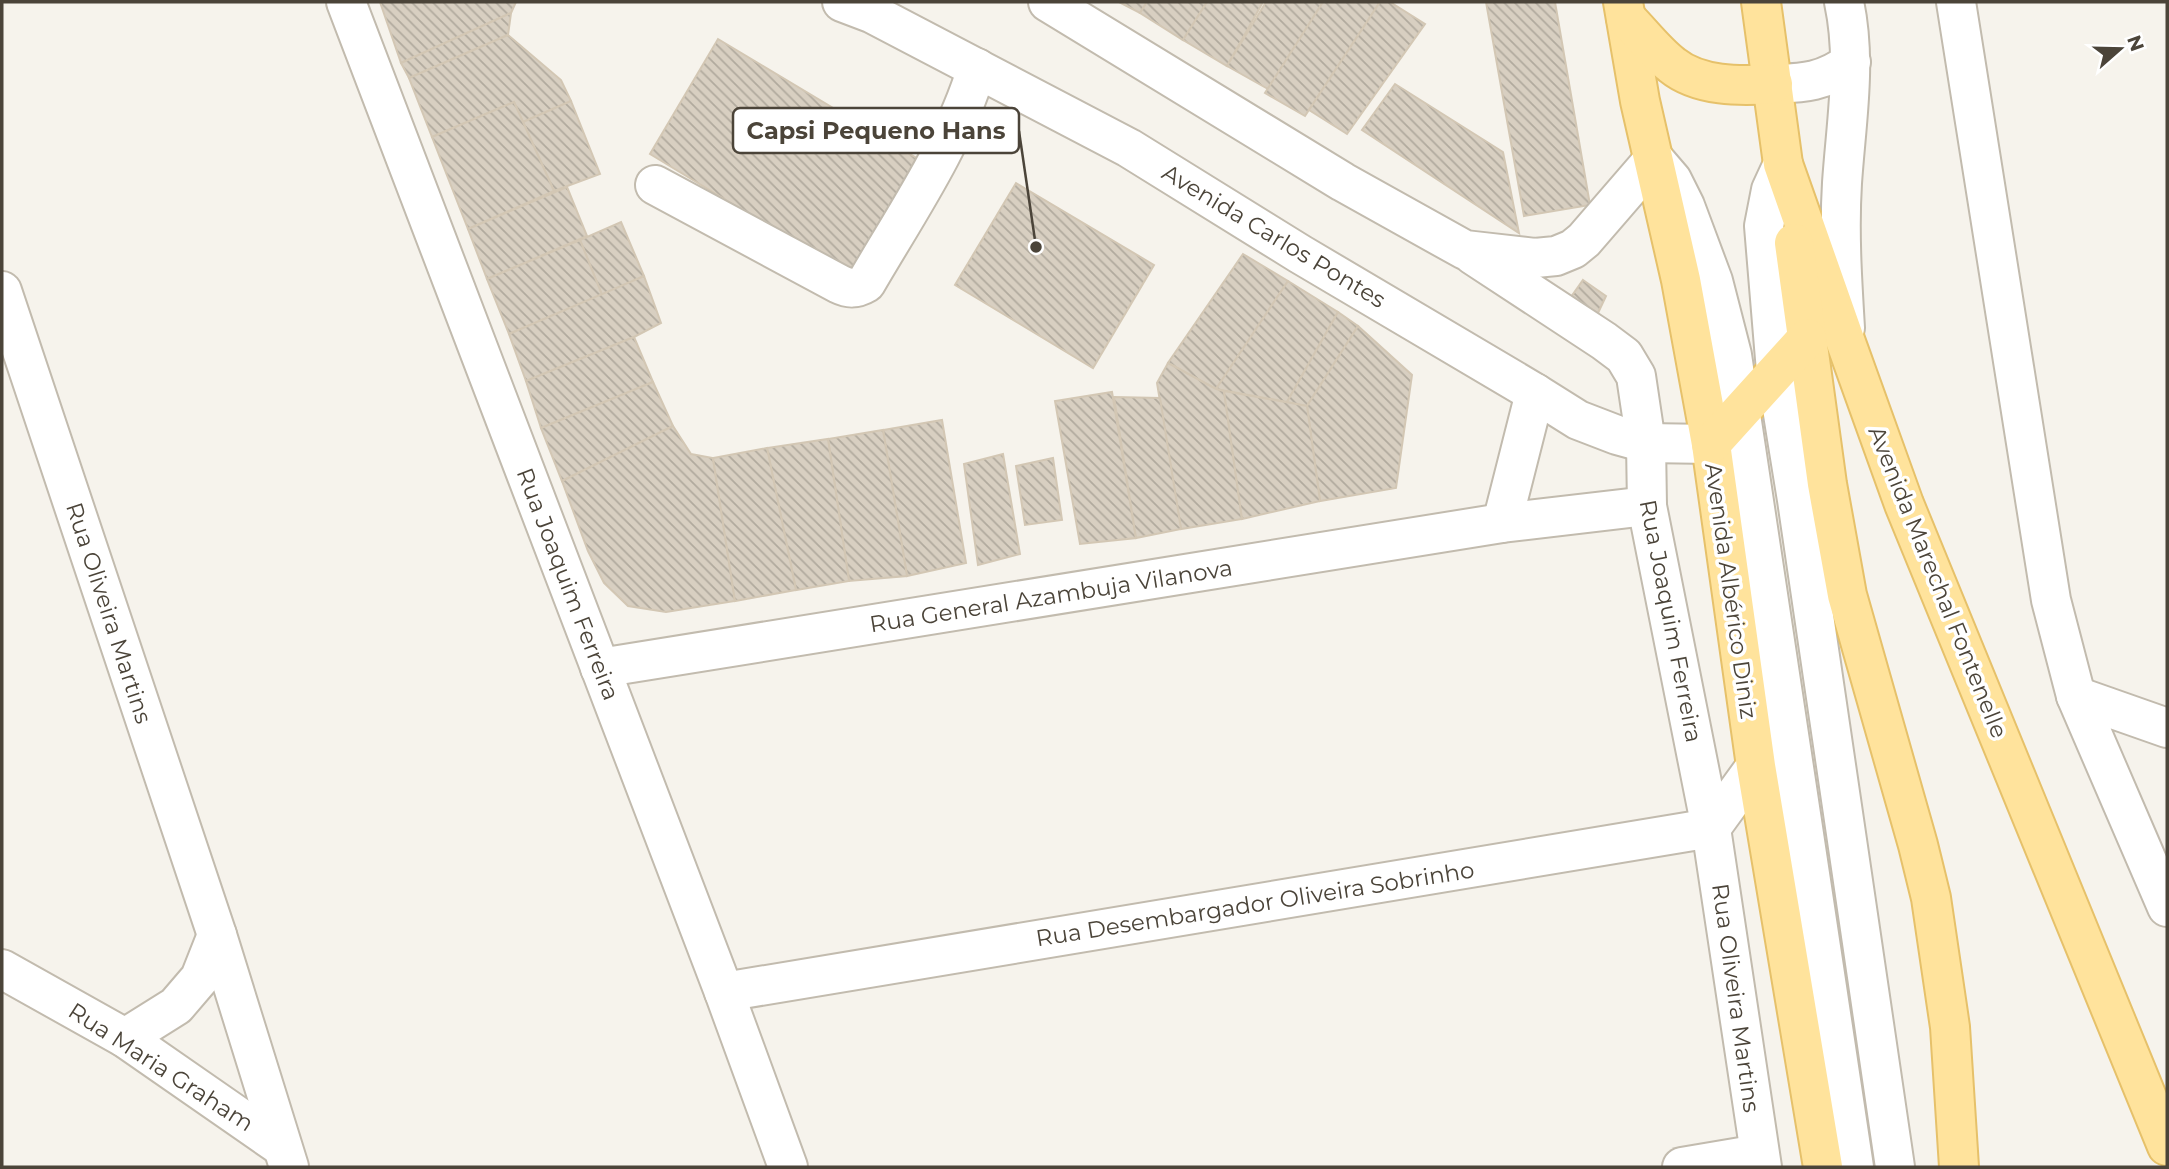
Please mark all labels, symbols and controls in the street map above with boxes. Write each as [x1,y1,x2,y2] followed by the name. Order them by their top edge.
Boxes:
[2085,14,2155,84] north arrow
[2122,32,2149,55] text: N
[733,108,1019,153] callout: Capsi Pequeno Hans
[747,116,1006,145] text: Capsi Pequeno Hans
[1157,158,1391,314] street label: Avenida Carlos Pontes
[1862,422,2014,742] street label: Avenida Marechal Fontenelle
[1699,461,1763,721] street label: Avenida Albérico Diniz
[511,464,625,704] street label: Rua Joaquim Ferreira
[1634,497,1708,745] street label: Rua Joaquim Ferreira
[60,499,158,727] street label: Rua Oliveira Martins
[868,553,1234,639] street label: Rua General Azambuja Vilanova
[1034,855,1476,953] street label: Rua Desembargador Oliveira Sobrinho
[1706,882,1766,1114] street label: Rua Oliveira Martins
[63,997,259,1137] street label: Rua Maria Graham

